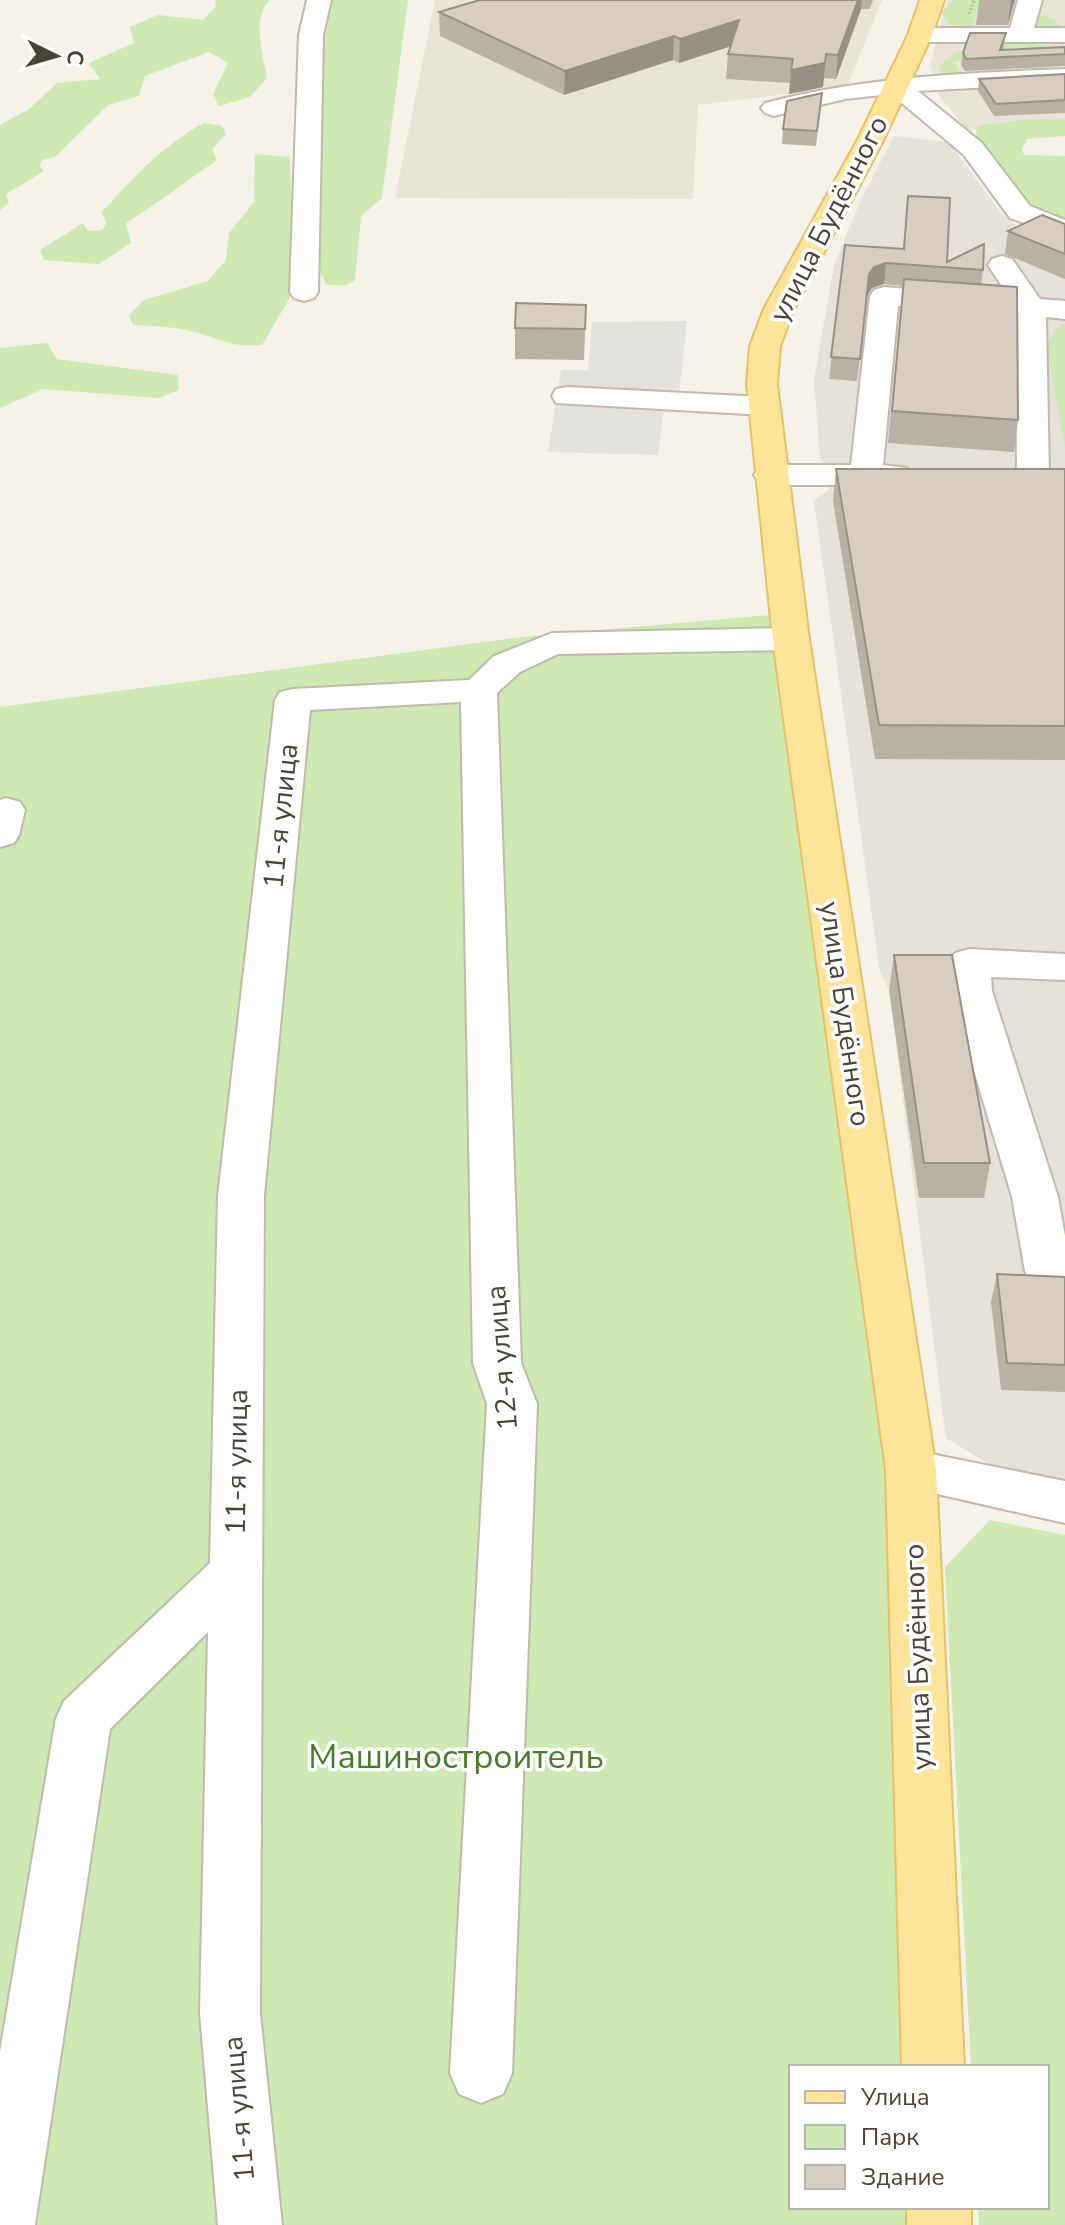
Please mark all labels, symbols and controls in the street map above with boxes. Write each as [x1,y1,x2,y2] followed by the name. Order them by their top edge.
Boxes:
[16,16,96,96] north arrow
[59,49,91,66] text: С
[761,109,897,329] street label: улица Будённого
[254,741,308,891] street label: 11-я улица
[810,899,880,1129] street label: улица Будённого
[477,1284,527,1432] street label: 12-я улица
[217,1389,257,1535] street label: 11-я улица
[895,1543,941,1771] street label: улица Будённого
[308,1734,604,1780] park label: Машиностроитель
[214,2035,264,2183] street label: 11-я улица
[789,2065,1049,2209] legend
[860,2081,930,2113] text: Улица
[861,2121,919,2153] text: Парк
[861,2161,945,2193] text: Здание

